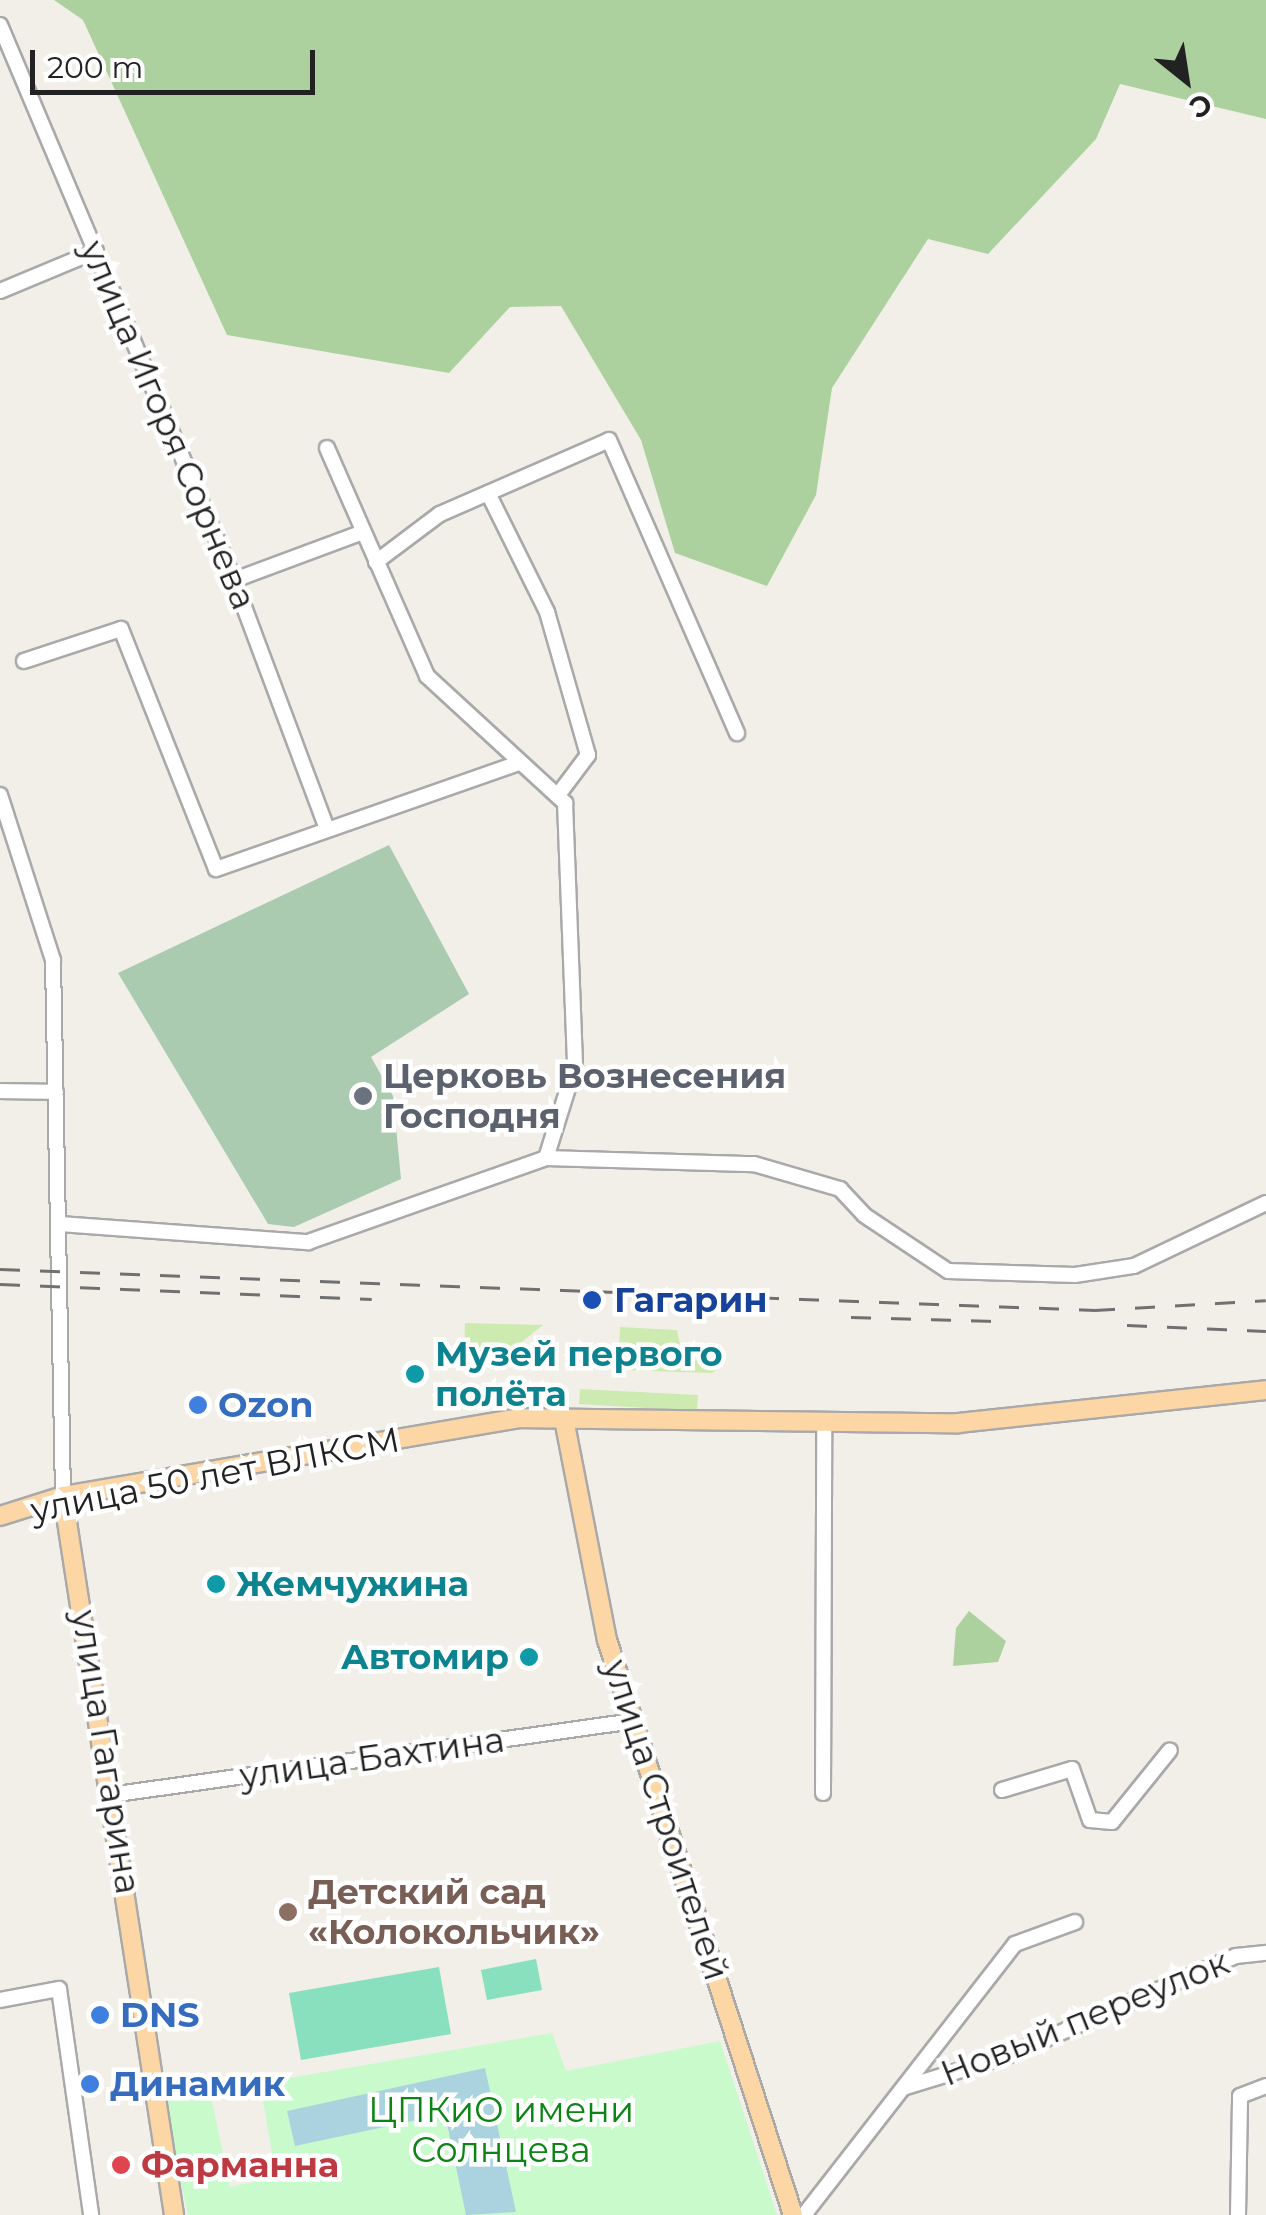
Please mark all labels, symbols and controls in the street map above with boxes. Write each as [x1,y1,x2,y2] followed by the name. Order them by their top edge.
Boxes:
[35,30,320,92] scale bar
[1136,30,1236,130] north arrow
[47,49,143,86] text: 200 m
[1184,86,1218,126] text: С
[71,234,265,616] street label: улица Игоря Сорнева
[383,1055,786,1137] place label: Церковь Вознесения Господня
[352,1085,374,1107] marker: Церковь Вознесения Господня
[614,1279,768,1321] place label: Гагарин
[579,1287,605,1313] marker: Гагарин
[435,1333,723,1415] place label: Музей первого полёта
[404,1363,426,1385] marker: Музей первого полёта
[218,1384,313,1426] place label: Ozon
[187,1394,209,1416] marker: Ozon
[27,1419,403,1531] street label: улица 50 лет ВЛКСМ
[236,1563,469,1605] place label: Жемчужина
[205,1573,227,1595] marker: Жемчужина
[63,1607,149,1897] street label: улица Гагарина
[341,1636,509,1678] place label: Автомир
[518,1646,540,1668] marker: Автомир
[594,1654,738,1986] street label: улица Строителей
[237,1719,507,1797] street label: улица Бахтина
[308,1871,600,1953] place label: Детский сад «Колокольчик»
[277,1901,299,1923] marker: Детский сад «Колокольчик»
[935,1941,1235,2095] street label: Новый переулок
[120,1994,200,2036] place label: DNS
[89,2004,111,2026] marker: DNS
[110,2063,285,2105] place label: Динамик
[79,2073,101,2095] marker: Динамик
[368,2089,634,2171] park label: ЦПКиО имени Солнцева
[141,2144,339,2186] place label: Фарманна
[110,2154,132,2176] marker: Фарманна

